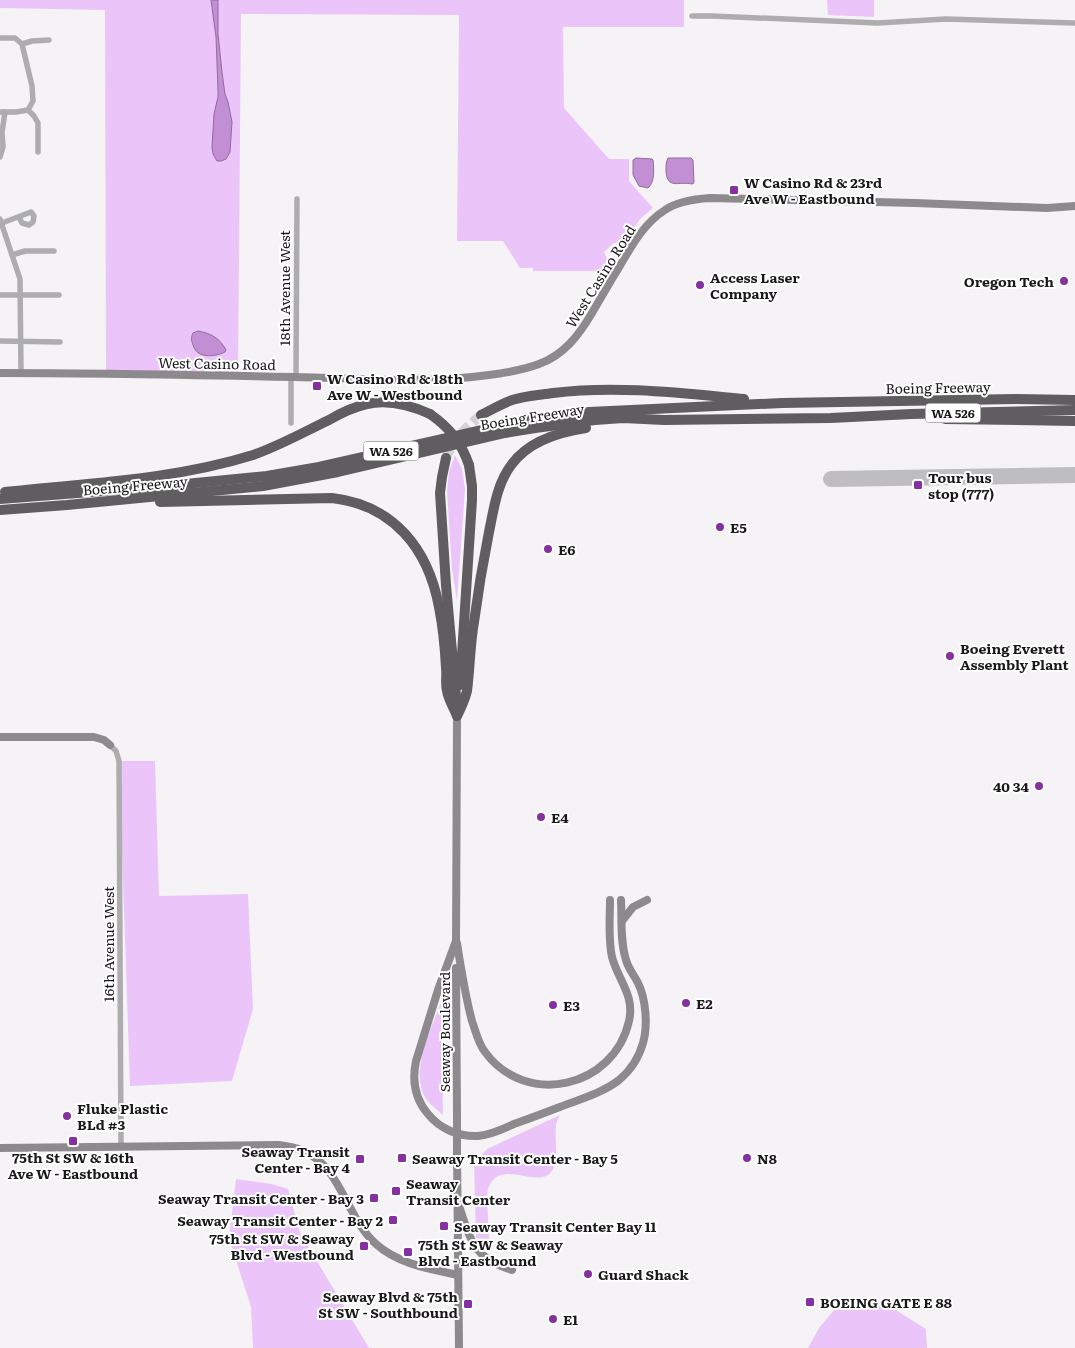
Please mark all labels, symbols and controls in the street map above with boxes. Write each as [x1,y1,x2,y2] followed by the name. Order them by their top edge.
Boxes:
[744,172,882,208] place label: W Casino Rd & 23rd Ave W - Eastbound
[728,184,740,196] marker: W Casino Rd & 23rd Ave W - Eastbound
[560,220,640,331] street label: West Casino Road
[274,230,294,346] street label: 18th Avenue West
[710,267,800,303] place label: Access Laser Company
[964,271,1054,291] place label: Oregon Tech
[1058,275,1070,287] marker: Oregon Tech
[694,279,706,291] marker: Access Laser Company
[158,352,277,374] street label: West Casino Road
[327,368,463,404] place label: W Casino Rd & 18th Ave W - Westbound
[885,376,992,398] street label: Boeing Freeway
[311,380,323,392] marker: W Casino Rd & 18th Ave W - Westbound
[478,398,586,434] street label: Boeing Freeway
[926,403,980,422] road number: WA 526
[364,442,418,461] road number: WA 526
[928,467,994,503] place label: Tour bus stop (777)
[82,470,189,500] street label: Boeing Freeway
[912,479,924,491] marker: Tour bus stop (777)
[730,517,747,537] place label: E5
[714,521,726,533] marker: E5
[558,539,576,559] place label: E6
[542,543,554,555] marker: E6
[960,638,1069,674] place label: Boeing Everett Assembly Plant
[944,650,956,662] marker: Boeing Everett Assembly Plant
[993,776,1030,796] place label: 40 34
[1033,780,1045,792] marker: 40 34
[551,807,569,827] place label: E4
[535,811,547,823] marker: E4
[98,886,118,1002] street label: 16th Avenue West
[434,971,454,1092] street label: Seaway Boulevard
[696,993,713,1013] place label: E2
[563,995,580,1015] place label: E3
[680,997,692,1009] marker: E2
[547,999,559,1011] marker: E3
[77,1098,168,1134] place label: Fluke Plastic BLd #3
[61,1110,73,1122] marker: Fluke Plastic BLd #3
[67,1135,79,1147] marker: 75th St SW & 16th Ave W - Eastbound
[242,1141,351,1177] place label: Seaway Transit Center - Bay 4
[8,1147,138,1183] place label: 75th St SW & 16th Ave W - Eastbound
[412,1148,618,1168] place label: Seaway Transit Center - Bay 5
[757,1148,777,1168] place label: N8
[396,1152,408,1164] marker: Seaway Transit Center - Bay 5
[741,1152,753,1164] marker: N8
[354,1153,366,1165] marker: Seaway Transit Center - Bay 4
[406,1173,511,1209] place label: Seaway Transit Center
[390,1185,402,1197] marker: Seaway Transit Center
[158,1188,364,1208] place label: Seaway Transit Center - Bay 3
[368,1192,380,1204] marker: Seaway Transit Center - Bay 3
[177,1210,383,1230] place label: Seaway Transit Center - Bay 2
[387,1214,399,1226] marker: Seaway Transit Center - Bay 2
[454,1216,657,1236] place label: Seaway Transit Center Bay 11
[438,1220,450,1232] marker: Seaway Transit Center Bay 11
[209,1228,354,1264] place label: 75th St SW & Seaway Blvd - Westbound
[418,1234,563,1270] place label: 75th St SW & Seaway Blvd - Eastbound
[358,1240,370,1252] marker: 75th St SW & Seaway Blvd - Westbound
[402,1246,414,1258] marker: 75th St SW & Seaway Blvd - Eastbound
[598,1264,689,1284] place label: Guard Shack
[582,1268,594,1280] marker: Guard Shack
[318,1286,458,1322] place label: Seaway Blvd & 75th St SW - Southbound
[820,1292,952,1312] place label: BOEING GATE E 88
[804,1296,816,1308] marker: BOEING GATE E 88
[462,1298,474,1310] marker: Seaway Blvd & 75th St SW - Southbound
[563,1309,578,1329] place label: E1
[547,1313,559,1325] marker: E1

